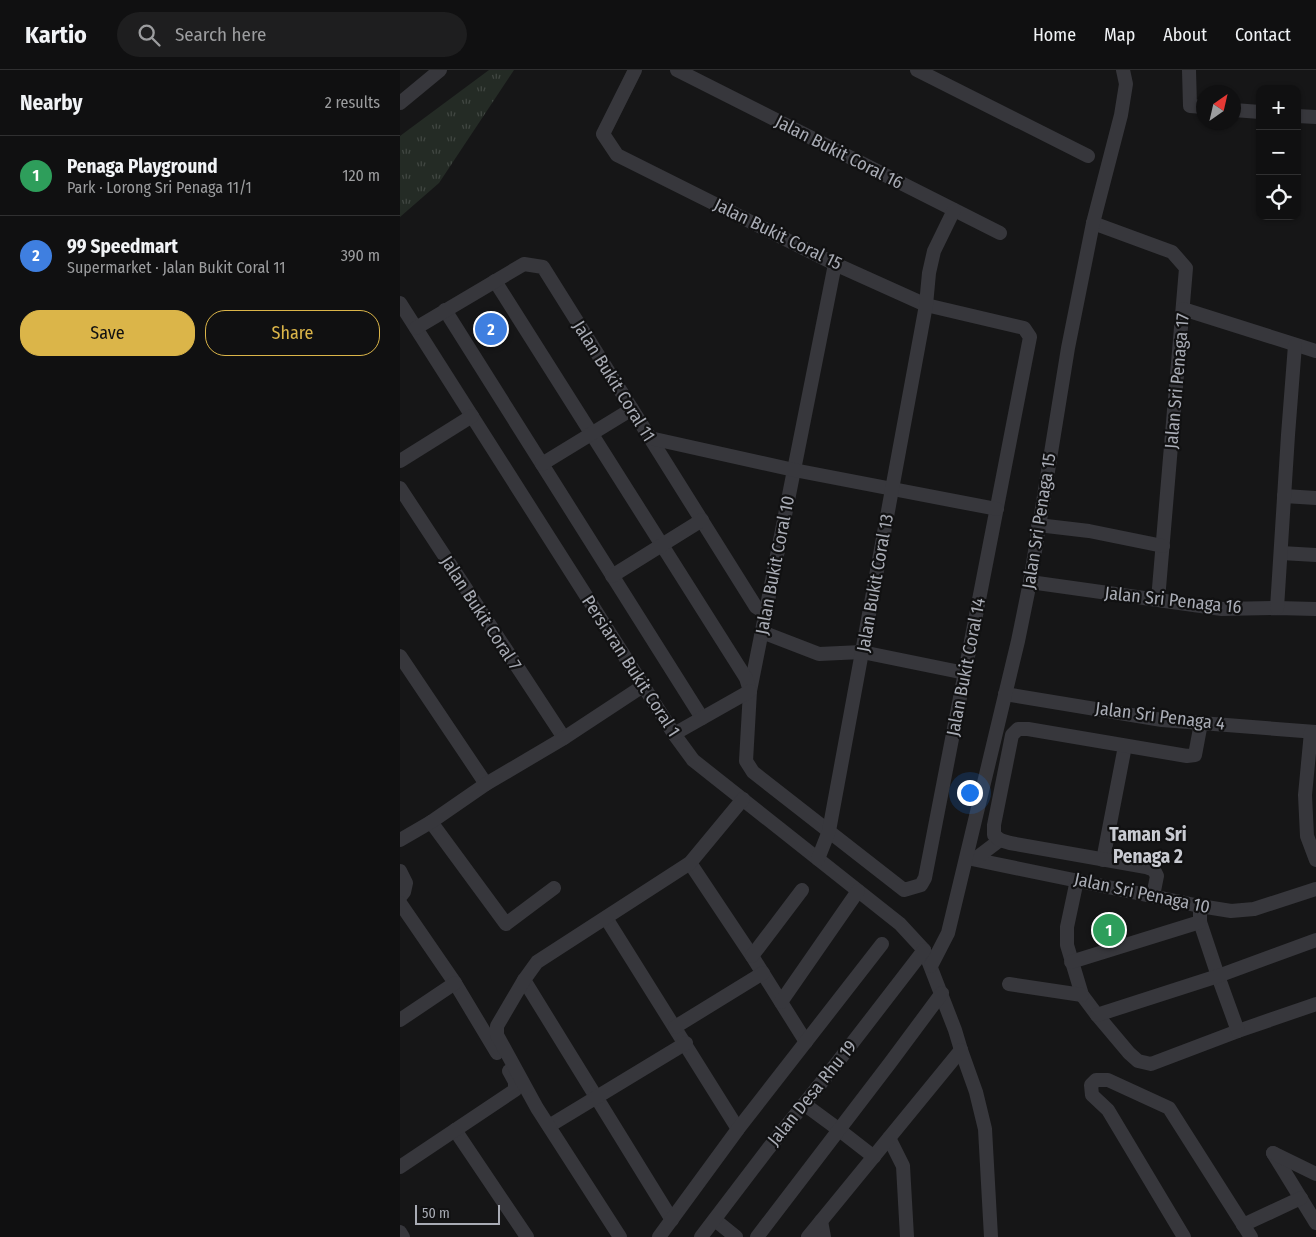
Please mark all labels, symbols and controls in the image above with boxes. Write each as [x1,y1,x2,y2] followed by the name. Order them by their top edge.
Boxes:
[117,12,467,57] search box
[25,21,87,49] text: Kartio
[135,21,163,49] icon: search
[175,23,266,46] text: Search here
[1033,24,1076,46] text: Home
[1104,24,1135,46] text: Map
[1163,24,1207,46] text: About
[1235,24,1291,46] text: Contact
[1196,85,1241,130] north arrow
[1256,85,1301,220] map controls
[1256,85,1301,130] button: +
[20,90,82,116] text: Nearby
[325,93,380,112] text: 2 results
[771,110,907,194] street label: Jalan Bukit Coral 16
[1256,130,1301,175] button: −
[67,155,218,178] text: Penaga Playground
[33,166,39,185] text: 1
[342,166,380,185] text: 120 m
[1256,175,1301,220] button: locate
[67,178,252,197] text: Park · Lorong Sri Penaga 11/1
[710,193,846,275] street label: Jalan Bukit Coral 15
[67,235,178,258] text: 99 Speedmart
[32,246,40,265] text: 2
[341,246,380,265] text: 390 m
[67,258,285,277] text: Supermarket · Jalan Bukit Coral 11
[20,310,195,356] button: Save
[205,310,380,356] button: Share
[475,310,507,348] pin: 2
[1160,312,1194,450] street label: Jalan Sri Penaga 17
[568,316,660,446] street label: Jalan Bukit Coral 11
[1017,452,1061,590] street label: Jalan Sri Penaga 15
[751,494,799,636] street label: Jalan Bukit Coral 10
[852,512,898,654] street label: Jalan Bukit Coral 13
[436,552,526,674] street label: Jalan Bukit Coral 7
[1103,582,1243,618] street label: Jalan Sri Penaga 16
[577,591,685,741] street label: Persiaran Bukit Coral 1
[942,596,990,738] street label: Jalan Bukit Coral 14
[1094,697,1226,735] street label: Jalan Sri Penaga 4
[957,780,983,806] your location
[1109,823,1187,868] district label: Taman Sri Penaga 2
[1072,868,1212,918] street label: Jalan Sri Penaga 10
[1093,911,1125,949] pin: 1
[763,1036,861,1150] street label: Jalan Desa Rhu 19
[415,1202,500,1225] scale bar
[422,1205,450,1222] text: 50 m

